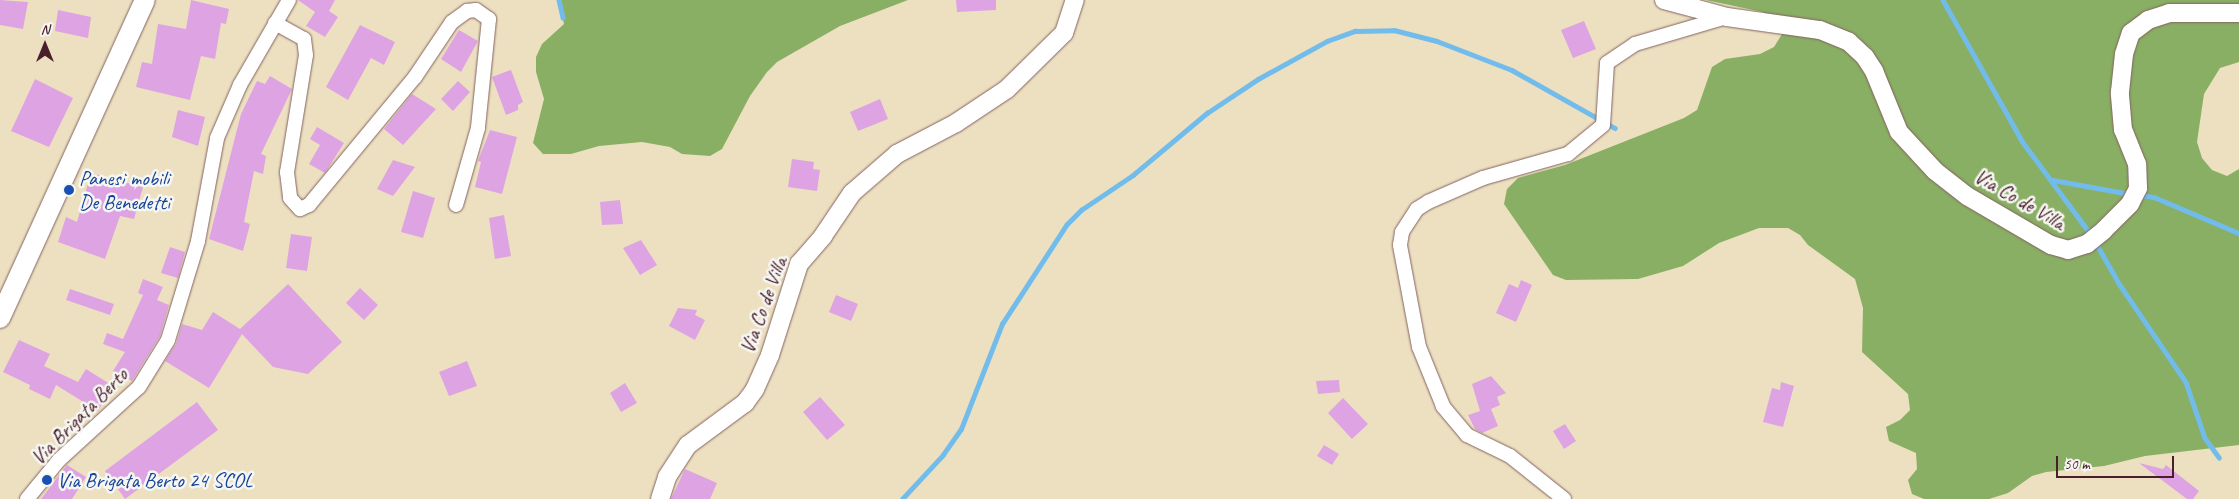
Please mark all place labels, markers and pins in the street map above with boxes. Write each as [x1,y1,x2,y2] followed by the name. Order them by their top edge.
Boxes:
[79,165,170,215] place label: Panesi mobili De Benedetti
[63,184,75,196] marker: Panesi mobili De Benedetti
[57,467,252,493] place label: Via Brigata Berto 24 SCOL
[41,474,53,486] marker: Via Brigata Berto 24 SCOL

